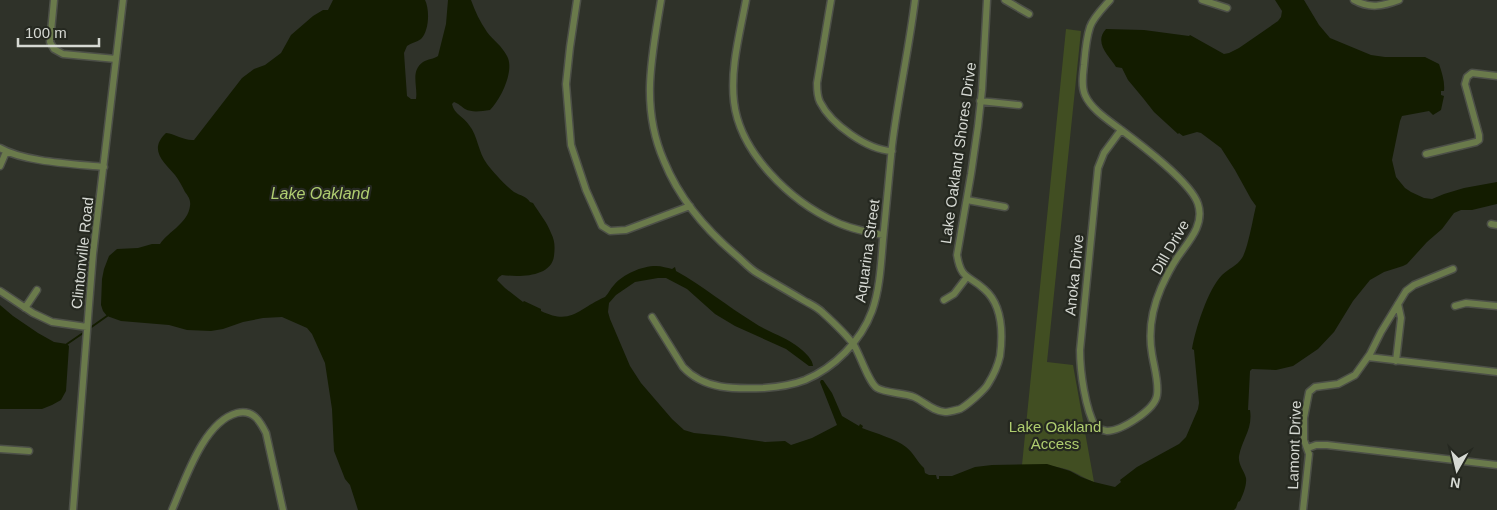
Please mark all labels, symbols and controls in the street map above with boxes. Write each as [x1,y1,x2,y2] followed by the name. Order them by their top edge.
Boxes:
[18,15,99,47] scale bar
[25,24,67,41] text: 100 m
[937,61,979,245] street label: Lake Oakland Shores Drive
[271,185,370,202] water label: Lake Oakland
[68,196,96,310] street label: Clintonville Road
[851,197,883,304] street label: Aquarina Street
[1148,217,1192,277] street label: Dill Drive
[1061,233,1087,317] street label: Anoka Drive
[1284,400,1304,490] street label: Lamont Drive
[1009,418,1101,452] park label: Lake Oakland Access
[1432,445,1482,495] north arrow
[1449,474,1461,492] text: N

